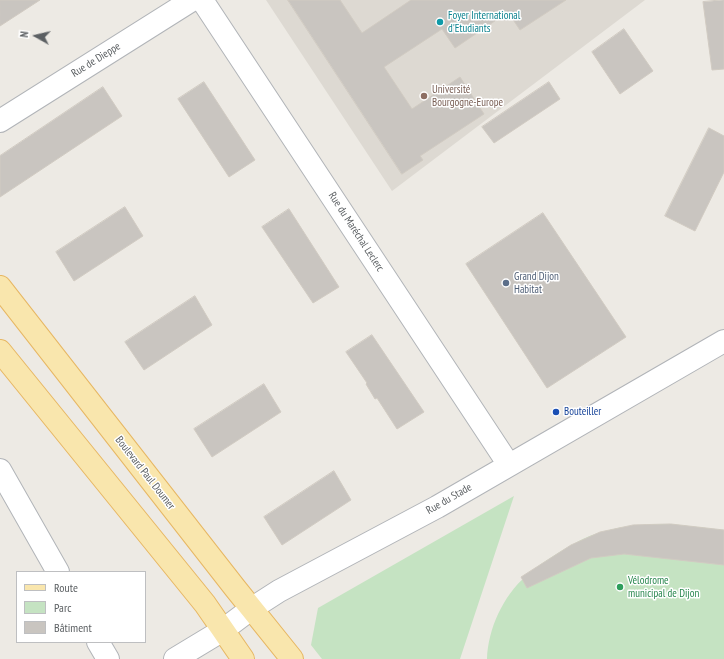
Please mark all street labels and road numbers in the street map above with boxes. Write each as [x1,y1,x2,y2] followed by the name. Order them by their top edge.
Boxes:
[69,40,123,80] street label: Rue de Dieppe
[325,190,387,274] street label: Rue du Maréchal Leclerc
[112,434,178,512] street label: Boulevard Paul Doumer
[424,481,474,517] street label: Rue du Stade

